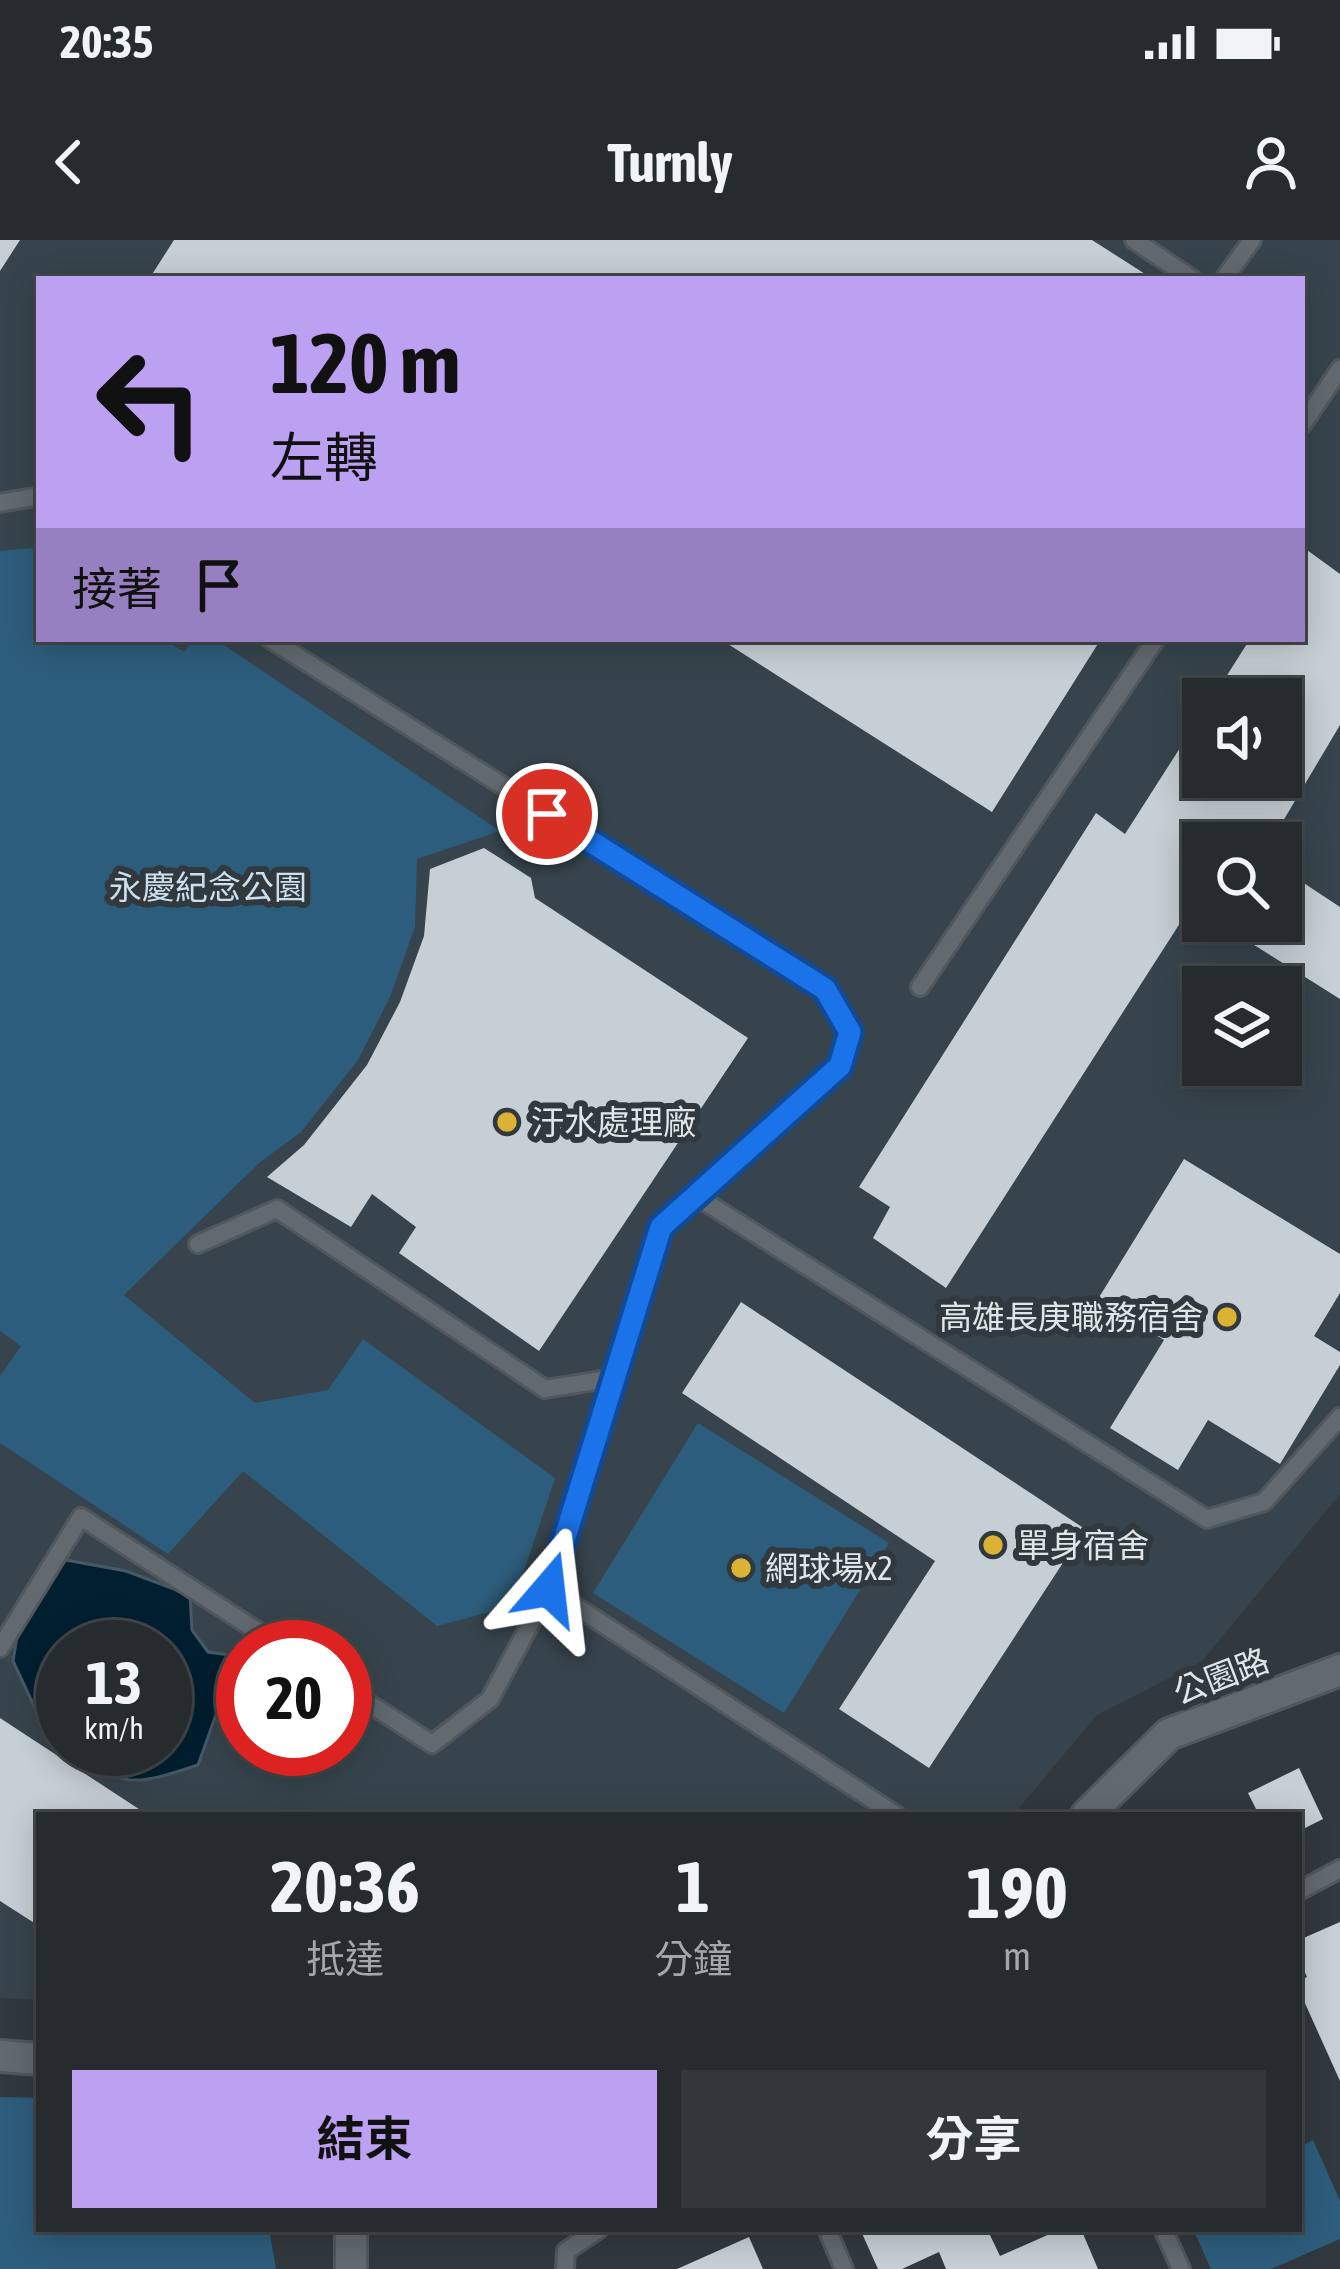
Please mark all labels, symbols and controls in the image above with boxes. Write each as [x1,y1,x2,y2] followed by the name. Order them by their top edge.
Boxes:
[60,16,154,68] text: 20:35
[36,129,102,195] icon: back
[1238,129,1304,195] icon: person
[607,132,733,193] text: Turnly
[270,315,460,411] text: 120 m
[72,324,228,480] icon: left
[270,427,378,488] text: 左轉
[186,552,252,618] icon: arrive
[72,563,162,615] text: 接著
[1182,678,1302,1086] map controls
[1182,678,1302,798] button: sound
[496,763,598,865] pin
[514,781,580,847] icon: arrive
[1182,822,1302,942] button: search
[109,868,307,906] park label: 永慶紀念公園
[1182,966,1302,1086] button: layers
[531,1103,696,1141] place label: 汙水處理廠
[494,1109,520,1135] marker: 汙水處理廠
[939,1298,1203,1336] place label: 高雄長庚職務宿舍
[1214,1304,1240,1330] marker: 高雄長庚職務宿舍
[486,1526,612,1652] position arrow
[1017,1526,1149,1564] place label: 單身宿舍
[980,1532,1006,1558] marker: 單身宿舍
[765,1549,893,1587] place label: 網球場x2
[728,1555,754,1581] marker: 網球場x2
[216,1620,372,1776] speed limit sign: 20
[1168,1641,1274,1711] street label: 公園路
[86,1648,142,1717] text: 13
[84,1711,144,1745] text: km/h
[270,1845,420,1927] text: 20:36
[676,1845,710,1927] text: 1
[966,1851,1068,1933] text: 190
[1003,1934,1031,1978] text: m
[306,1937,384,1981] text: 抵達
[654,1937,732,1981] text: 分鐘
[72,2070,657,2208] button: 結束
[681,2070,1266,2208] button: 分享

